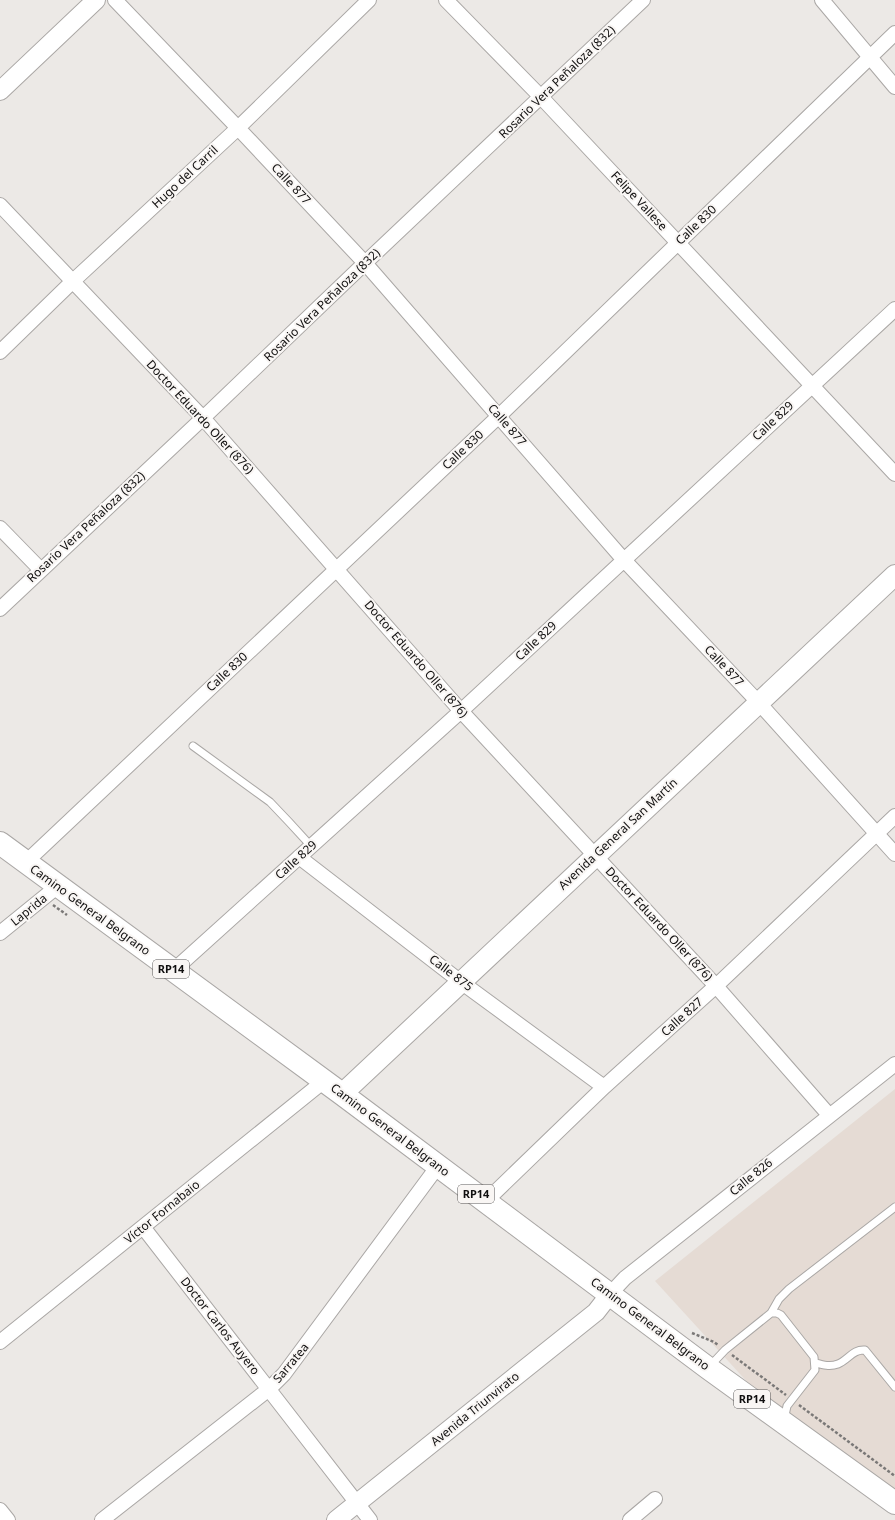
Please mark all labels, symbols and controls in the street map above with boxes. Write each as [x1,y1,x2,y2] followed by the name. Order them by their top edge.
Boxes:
[495,21,619,142] street label: Rosario Vera Peñaloza (832)
[148,141,221,212] street label: Hugo del Carril
[268,159,315,208] street label: Calle 877
[607,167,672,234] street label: Felipe Vallese
[671,201,720,248] street label: Calle 830
[260,244,384,365] street label: Rosario Vera Peñaloza (832)
[143,356,258,478] street label: Doctor Eduardo Oller (876)
[748,397,797,444] street label: Calle 829
[484,400,531,450] street label: Calle 877
[438,426,487,473] street label: Calle 830
[23,467,149,586] street label: Rosario Vera Peñaloza (832)
[361,596,472,721] street label: Doctor Eduardo Oller (876)
[511,617,560,664] street label: Calle 829
[701,641,748,690] street label: Calle 877
[202,648,251,695] street label: Calle 830
[554,774,681,893] street label: Avenida General San Martín
[271,836,320,883] street label: Calle 829
[27,860,154,959] street label: Camino General Belgrano
[602,863,717,985] street label: Doctor Eduardo Oller (876)
[7,890,51,930] street label: Laprida
[426,950,477,995] street label: Calle 875
[153,960,189,978] road number: RP14
[657,993,706,1040] street label: Calle 827
[327,1079,453,1180] street label: Camino General Belgrano
[726,1154,776,1199] street label: Calle 826
[120,1176,203,1247] street label: Víctor Fornabaio
[458,1185,494,1203] road number: RP14
[177,1273,264,1378] street label: Doctor Carlos Auyero
[587,1273,713,1374] street label: Camino General Belgrano
[269,1339,312,1386] street label: Sarratea
[427,1368,523,1450] street label: Avenida Triunvirato
[734,1390,770,1408] road number: RP14

